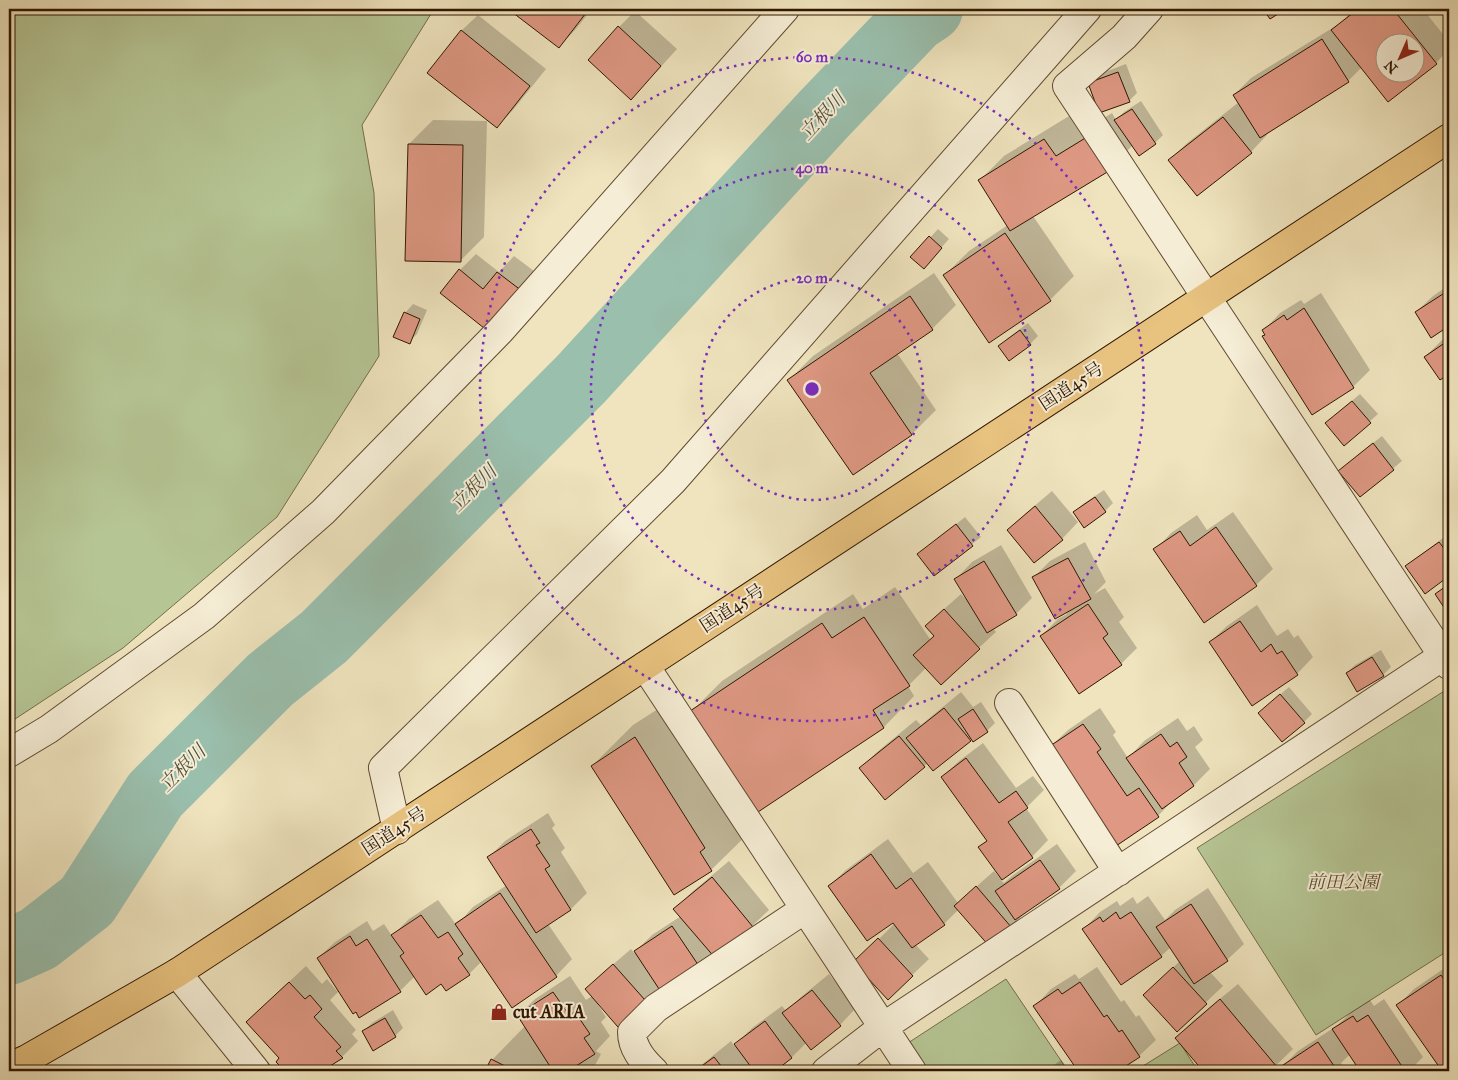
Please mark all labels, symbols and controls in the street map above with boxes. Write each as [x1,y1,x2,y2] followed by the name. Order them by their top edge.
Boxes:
[1376,32,1426,82] north arrow
[796,48,829,66] text: 60 m
[1381,57,1401,77] text: N
[794,86,851,145] water label: 立根川
[796,159,829,178] text: 40 m
[796,269,828,287] text: 20 m
[1035,357,1107,415] street label: 国道45号
[803,380,821,398] centre of rings
[445,458,503,516] water label: 立根川
[696,579,768,637] street label: 国道45号
[154,738,212,796] water label: 立根川
[358,802,430,860] street label: 国道45号
[1307,871,1382,893] park label: 前田公園
[513,1001,586,1023] place label: cut ARIA
[489,1002,509,1022] shop icon: cut ARIA

